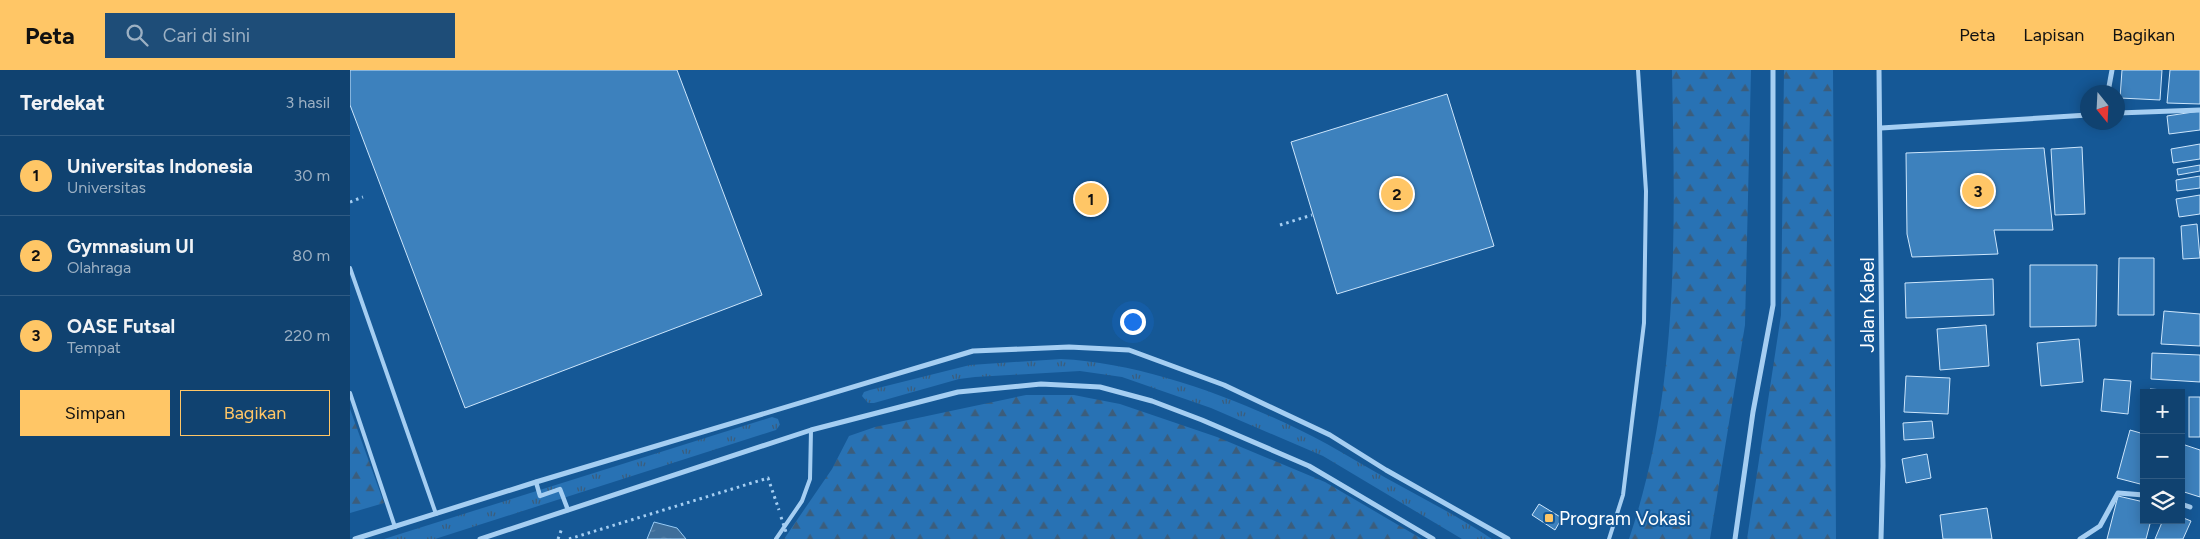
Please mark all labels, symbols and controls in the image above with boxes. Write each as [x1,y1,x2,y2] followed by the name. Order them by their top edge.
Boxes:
[105,13,455,58] search box
[25,21,75,50] text: Peta
[123,21,151,49] icon: search
[163,24,250,47] text: Cari di sini
[1959,24,1995,46] text: Peta
[2023,24,2084,46] text: Lapisan
[2112,24,2175,46] text: Bagikan
[2080,85,2125,130] north arrow
[20,90,105,115] text: Terdekat
[286,93,330,112] text: 3 hasil
[67,155,253,178] text: Universitas Indonesia
[33,166,39,185] text: 1
[293,166,330,185] text: 30 m
[1962,172,1994,210] pin: 3
[1381,175,1413,213] pin: 2
[67,178,146,197] text: Universitas
[1075,180,1107,218] pin: 1
[67,235,194,258] text: Gymnasium UI
[31,246,41,265] text: 2
[292,246,330,265] text: 80 m
[1856,257,1879,353] street label: Jalan Kabel
[67,258,131,277] text: Olahraga
[1120,309,1146,335] your location
[67,315,175,338] text: OASE Futsal
[32,326,40,345] text: 3
[284,326,330,345] text: 220 m
[67,338,121,357] text: Tempat
[2140,389,2185,524] map controls
[2140,389,2185,434] button: +
[20,390,170,436] button: Simpan
[180,390,330,436] button: Bagikan
[2140,434,2185,479] button: −
[2140,479,2185,524] button: layers
[1559,507,1691,530] place label: Program Vokasi
[1543,512,1555,524] marker: Program Vokasi

